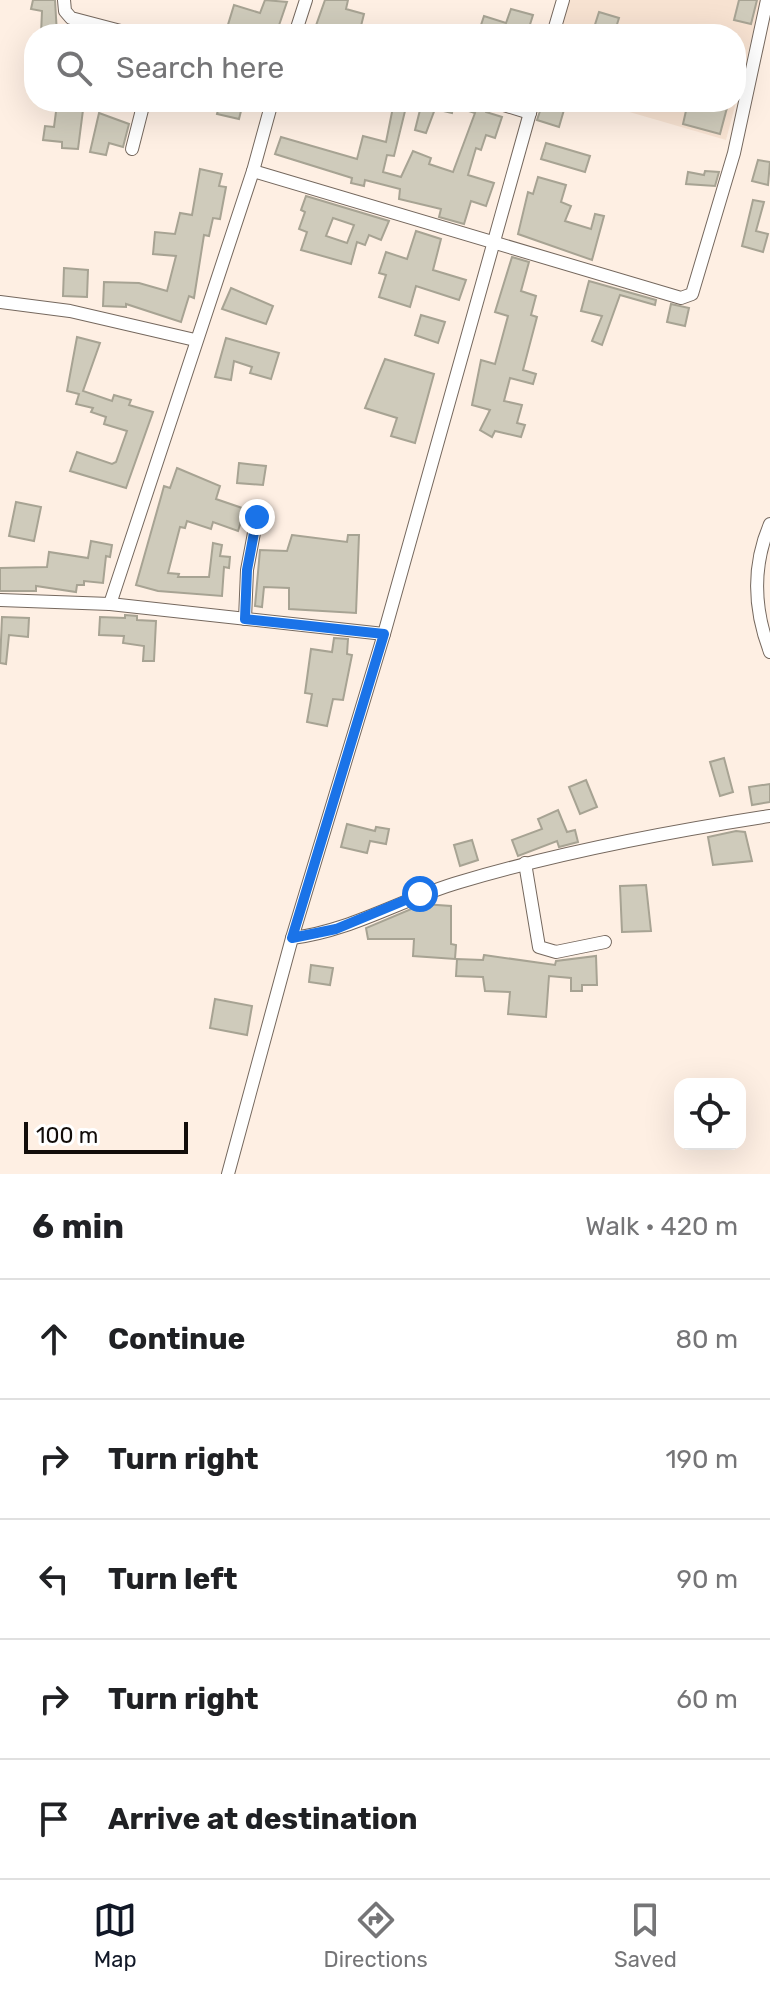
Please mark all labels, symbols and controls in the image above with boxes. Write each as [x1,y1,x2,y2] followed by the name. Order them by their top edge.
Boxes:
[24,24,746,112] search box
[52,46,96,90] icon: search
[116,50,284,86] text: Search here
[239,499,275,535] route end
[402,876,438,912] route start
[674,1078,746,1150] map controls
[674,1078,746,1150] button: locate
[24,1118,188,1154] scale bar
[36,1122,98,1149] text: 100 m
[32,1206,124,1247] text: 6 min
[585,1211,738,1242] text: Walk · 420 m
[32,1317,76,1361] icon: ahead
[108,1321,245,1357] text: Continue
[675,1324,738,1355] text: 80 m
[32,1437,76,1481] icon: right
[108,1441,259,1477] text: Turn right
[665,1444,738,1475] text: 190 m
[32,1557,76,1601] icon: left
[108,1561,238,1597] text: Turn left
[677,1564,738,1595] text: 90 m
[32,1677,76,1721] icon: right
[108,1681,259,1717] text: Turn right
[676,1684,738,1715] text: 60 m
[32,1797,76,1841] icon: arrive
[108,1801,418,1837] text: Arrive at destination
[93,1898,137,1973] tab: Map
[323,1898,428,1973] tab: Directions
[614,1898,677,1973] tab: Saved

